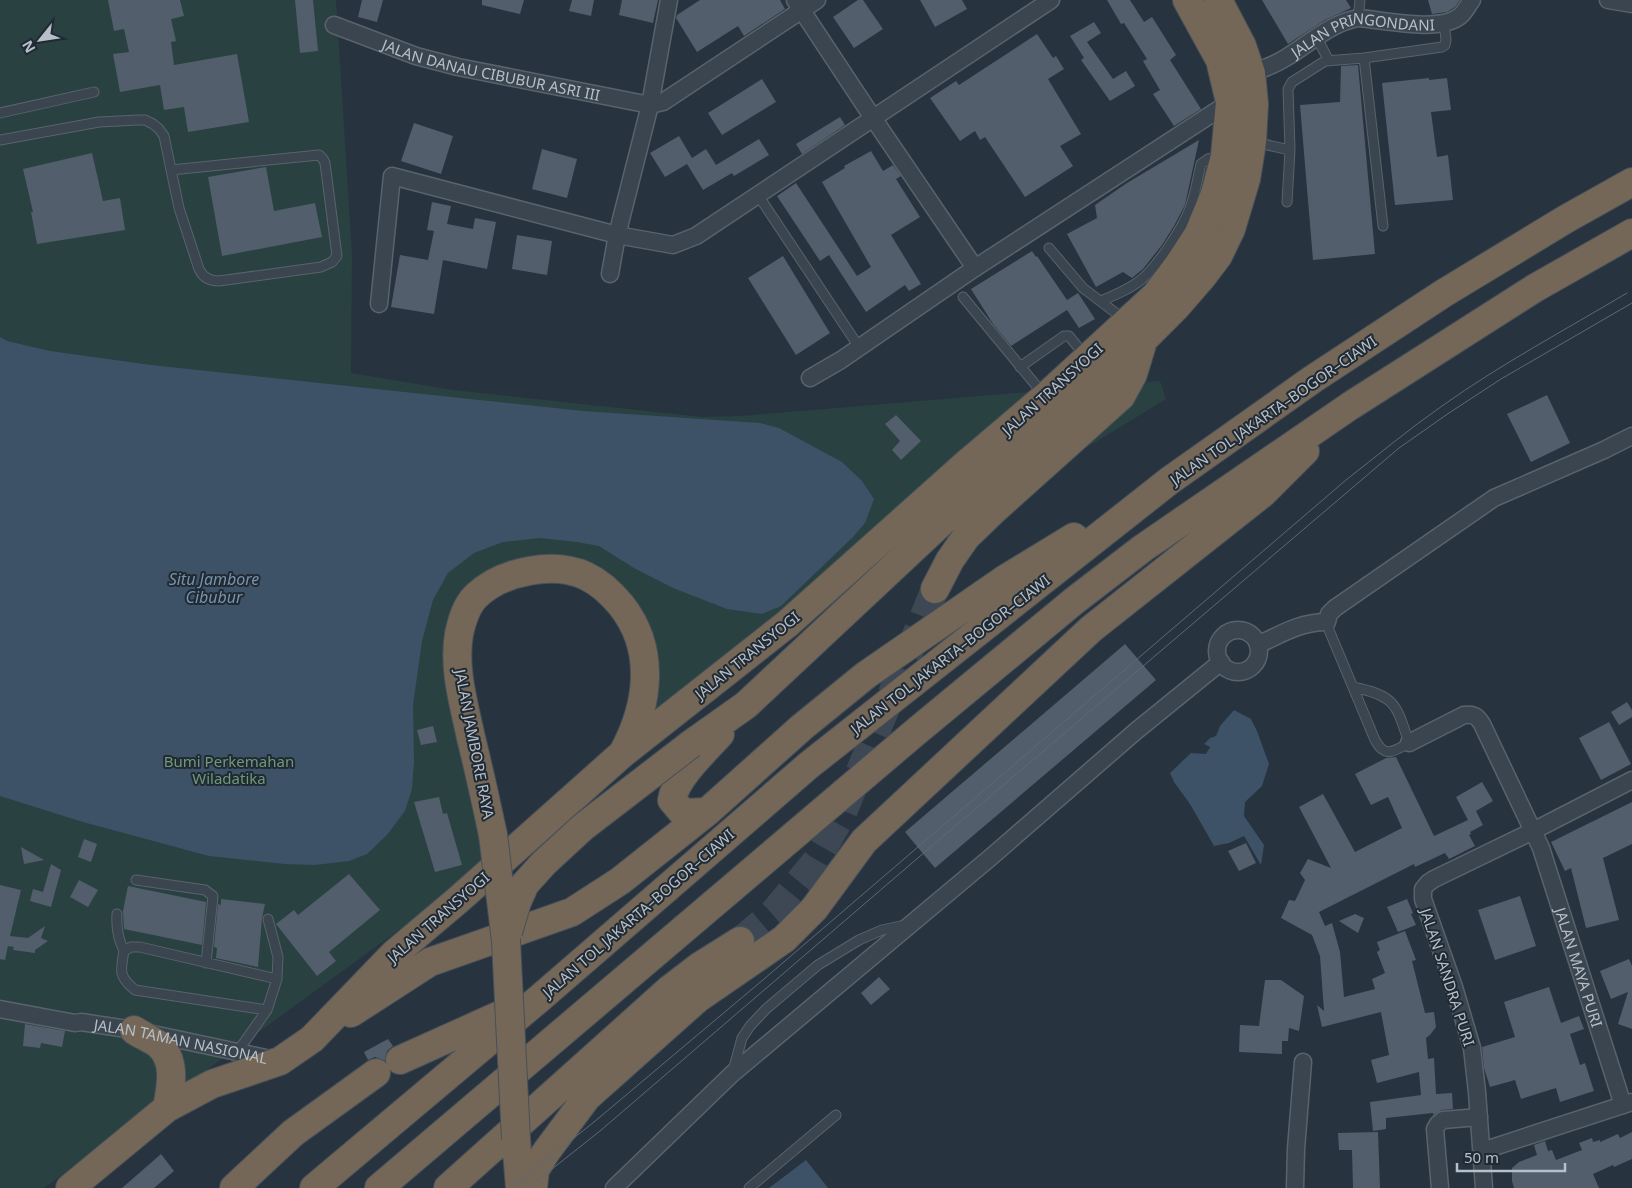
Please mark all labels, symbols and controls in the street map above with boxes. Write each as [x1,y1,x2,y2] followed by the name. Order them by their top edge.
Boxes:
[1285,8,1435,63] street label: JALAN PRINGONDANI
[15,15,65,65] north arrow
[378,33,602,105] street label: JALAN DANAU CIBUBUR ASRI III
[17,37,39,56] text: N
[1164,331,1380,490] street label: JALAN TOL JAKARTA–BOGOR–CIAWI
[996,338,1107,441] street label: JALAN TRANSYOGI
[169,568,259,608] water label: Situ Jambore Cibubur
[845,570,1054,739] street label: JALAN TOL JAKARTA–BOGOR–CIAWI
[689,607,804,705] street label: JALAN TRANSYOGI
[450,666,499,821] street label: JALAN JAMBORE RAYA
[164,751,294,788] park label: Bumi Perkemahan Wiladatika
[536,824,738,1003] street label: JALAN TOL JAKARTA–BOGOR–CIAWI
[381,867,493,968] street label: JALAN TRANSYOGI
[1550,903,1607,1030] street label: JALAN MAYA PURI
[1416,904,1480,1049] street label: JALAN SANDRA PURI
[91,1014,270,1068] street label: JALAN TAMAN NASIONAL
[1457,1140,1564,1172] scale bar
[1464,1147,1499,1167] text: 50 m

